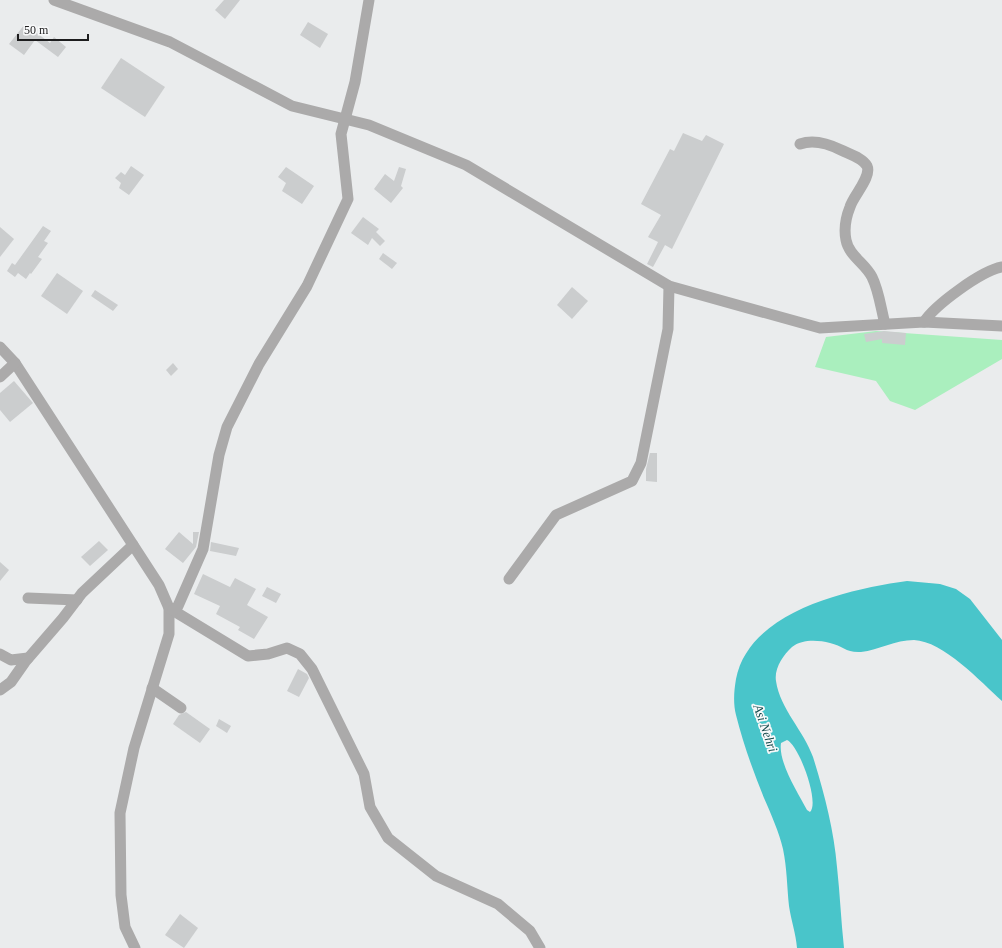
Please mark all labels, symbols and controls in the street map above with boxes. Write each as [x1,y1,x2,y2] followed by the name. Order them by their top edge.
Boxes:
[18,16,88,42] scale bar
[24,23,49,37] text: 50 m
[750,701,781,754] water label: Asi Nehri

